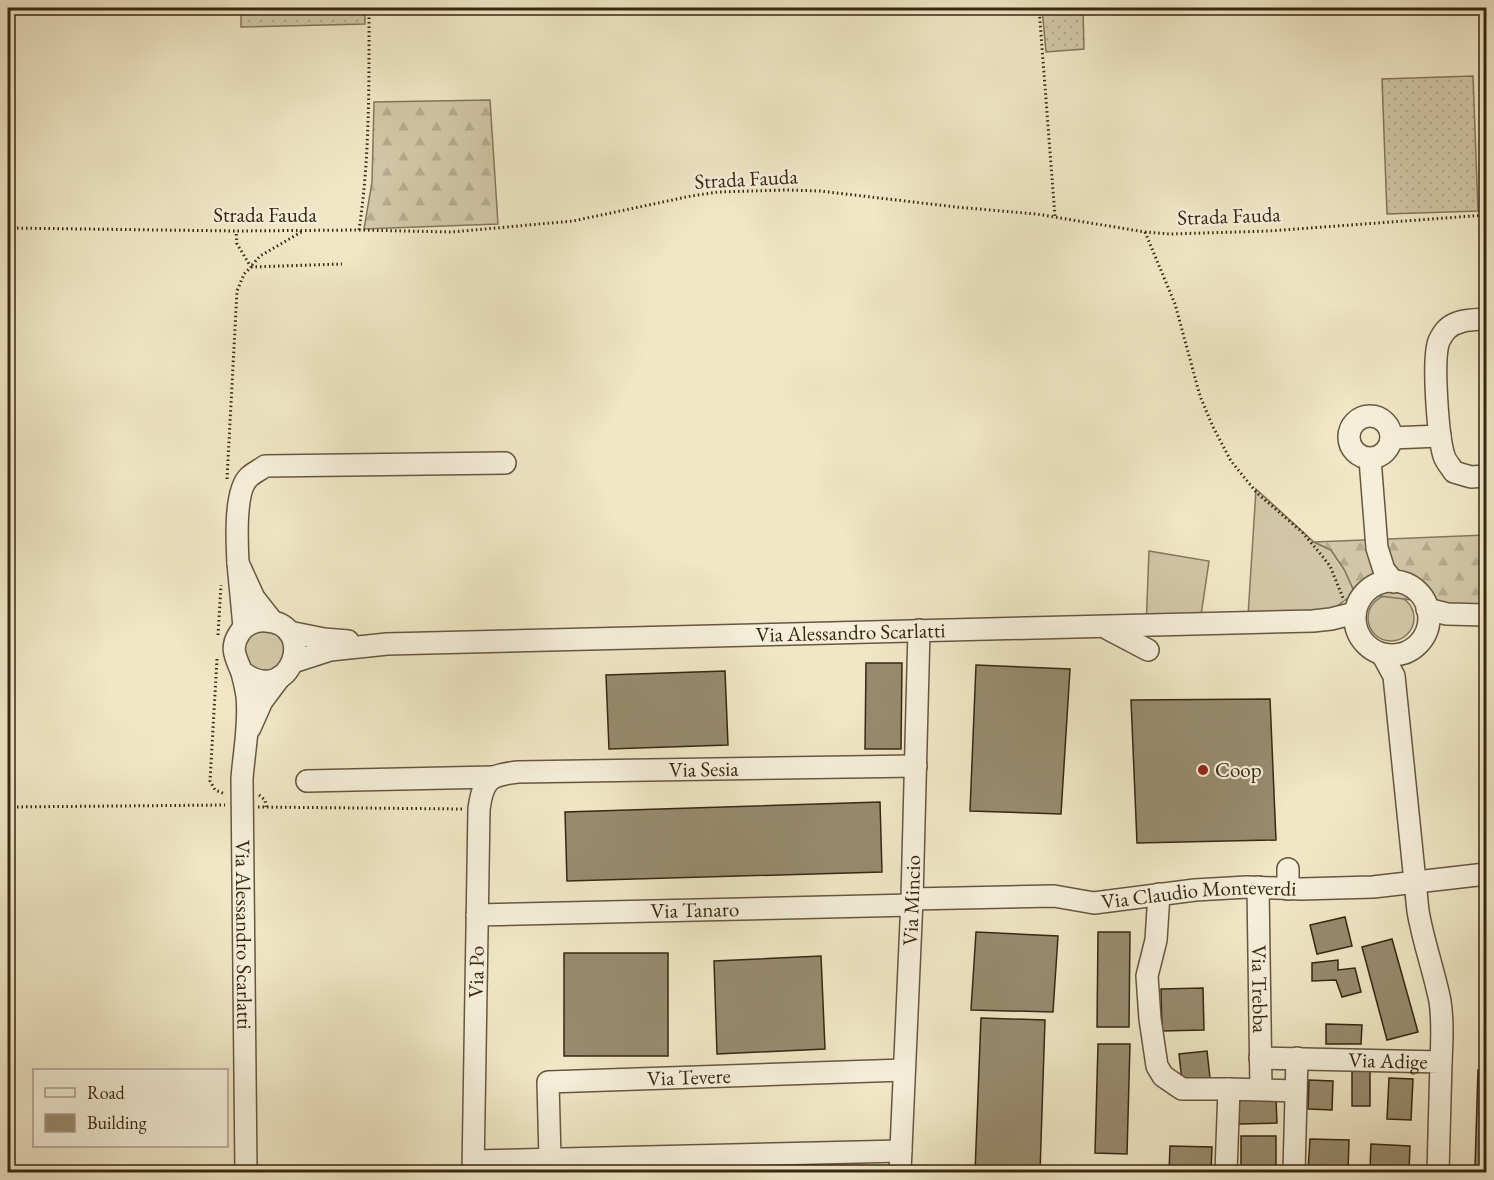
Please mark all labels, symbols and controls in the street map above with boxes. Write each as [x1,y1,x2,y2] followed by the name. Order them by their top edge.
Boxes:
[694,162,799,195] street label: Strada Fauda
[1177,200,1282,231] street label: Strada Fauda
[213,201,317,228] street label: Strada Fauda
[755,616,946,648] street label: Via Alessandro Scarlatti
[669,755,739,783] street label: Via Sesia
[1215,756,1262,783] place label: Coop
[1196,763,1210,777] marker: Coop
[230,840,259,1030] street label: Via Alessandro Scarlatti
[896,855,926,946] street label: Via Mincio
[1100,873,1297,915] street label: Via Claudio Monteverdi
[650,895,740,924] street label: Via Tanaro
[1246,945,1274,1034] street label: Via Trebba
[462,946,490,998] street label: Via Po
[1348,1046,1428,1075] street label: Via Adige
[647,1062,731,1092] street label: Via Tevere
[33,1069,228,1147] legend
[87,1081,126,1104] text: Road
[87,1111,147,1134] text: Building

